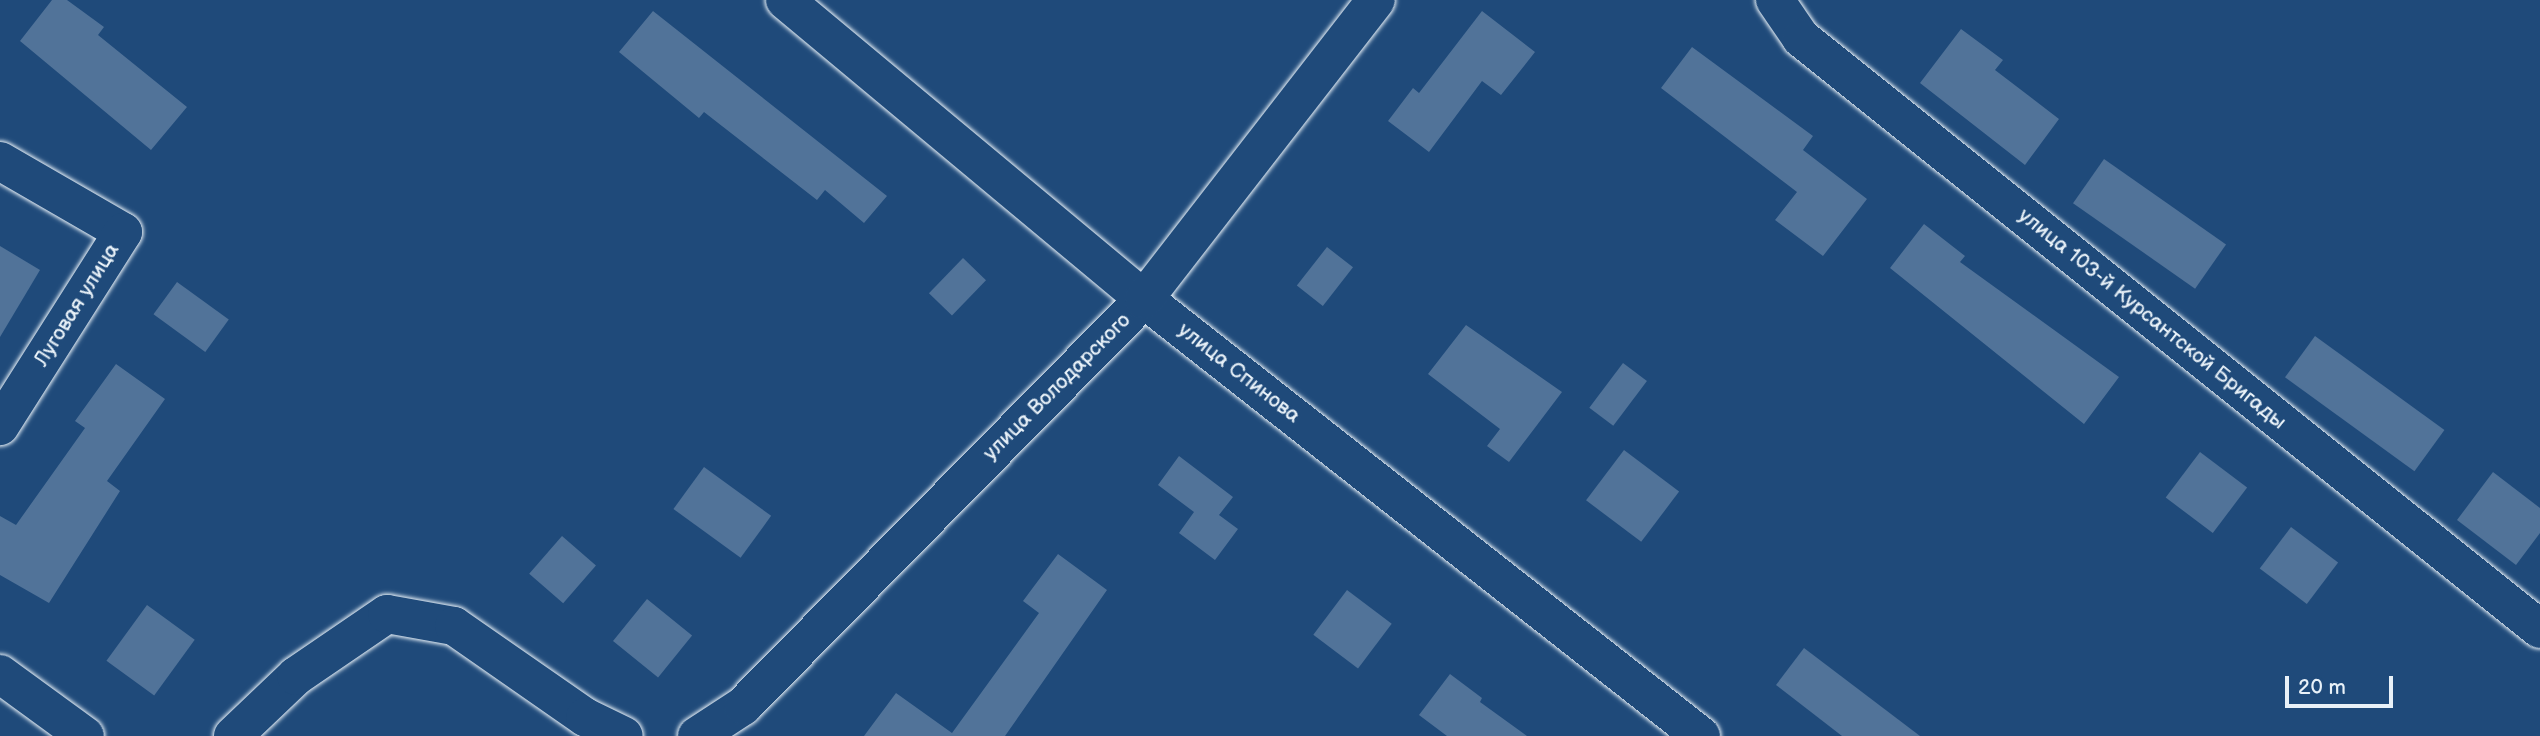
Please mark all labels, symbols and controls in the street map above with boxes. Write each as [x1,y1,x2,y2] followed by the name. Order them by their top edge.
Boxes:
[2013,203,2291,435] street label: улица 103-й Курсантской Бригады
[29,239,125,371] street label: Луговая улица
[978,308,1136,466] street label: улица Володарского
[1173,317,1305,429] street label: улица Спинова
[2288,662,2396,706] scale bar
[2298,675,2346,700] text: 20 m

